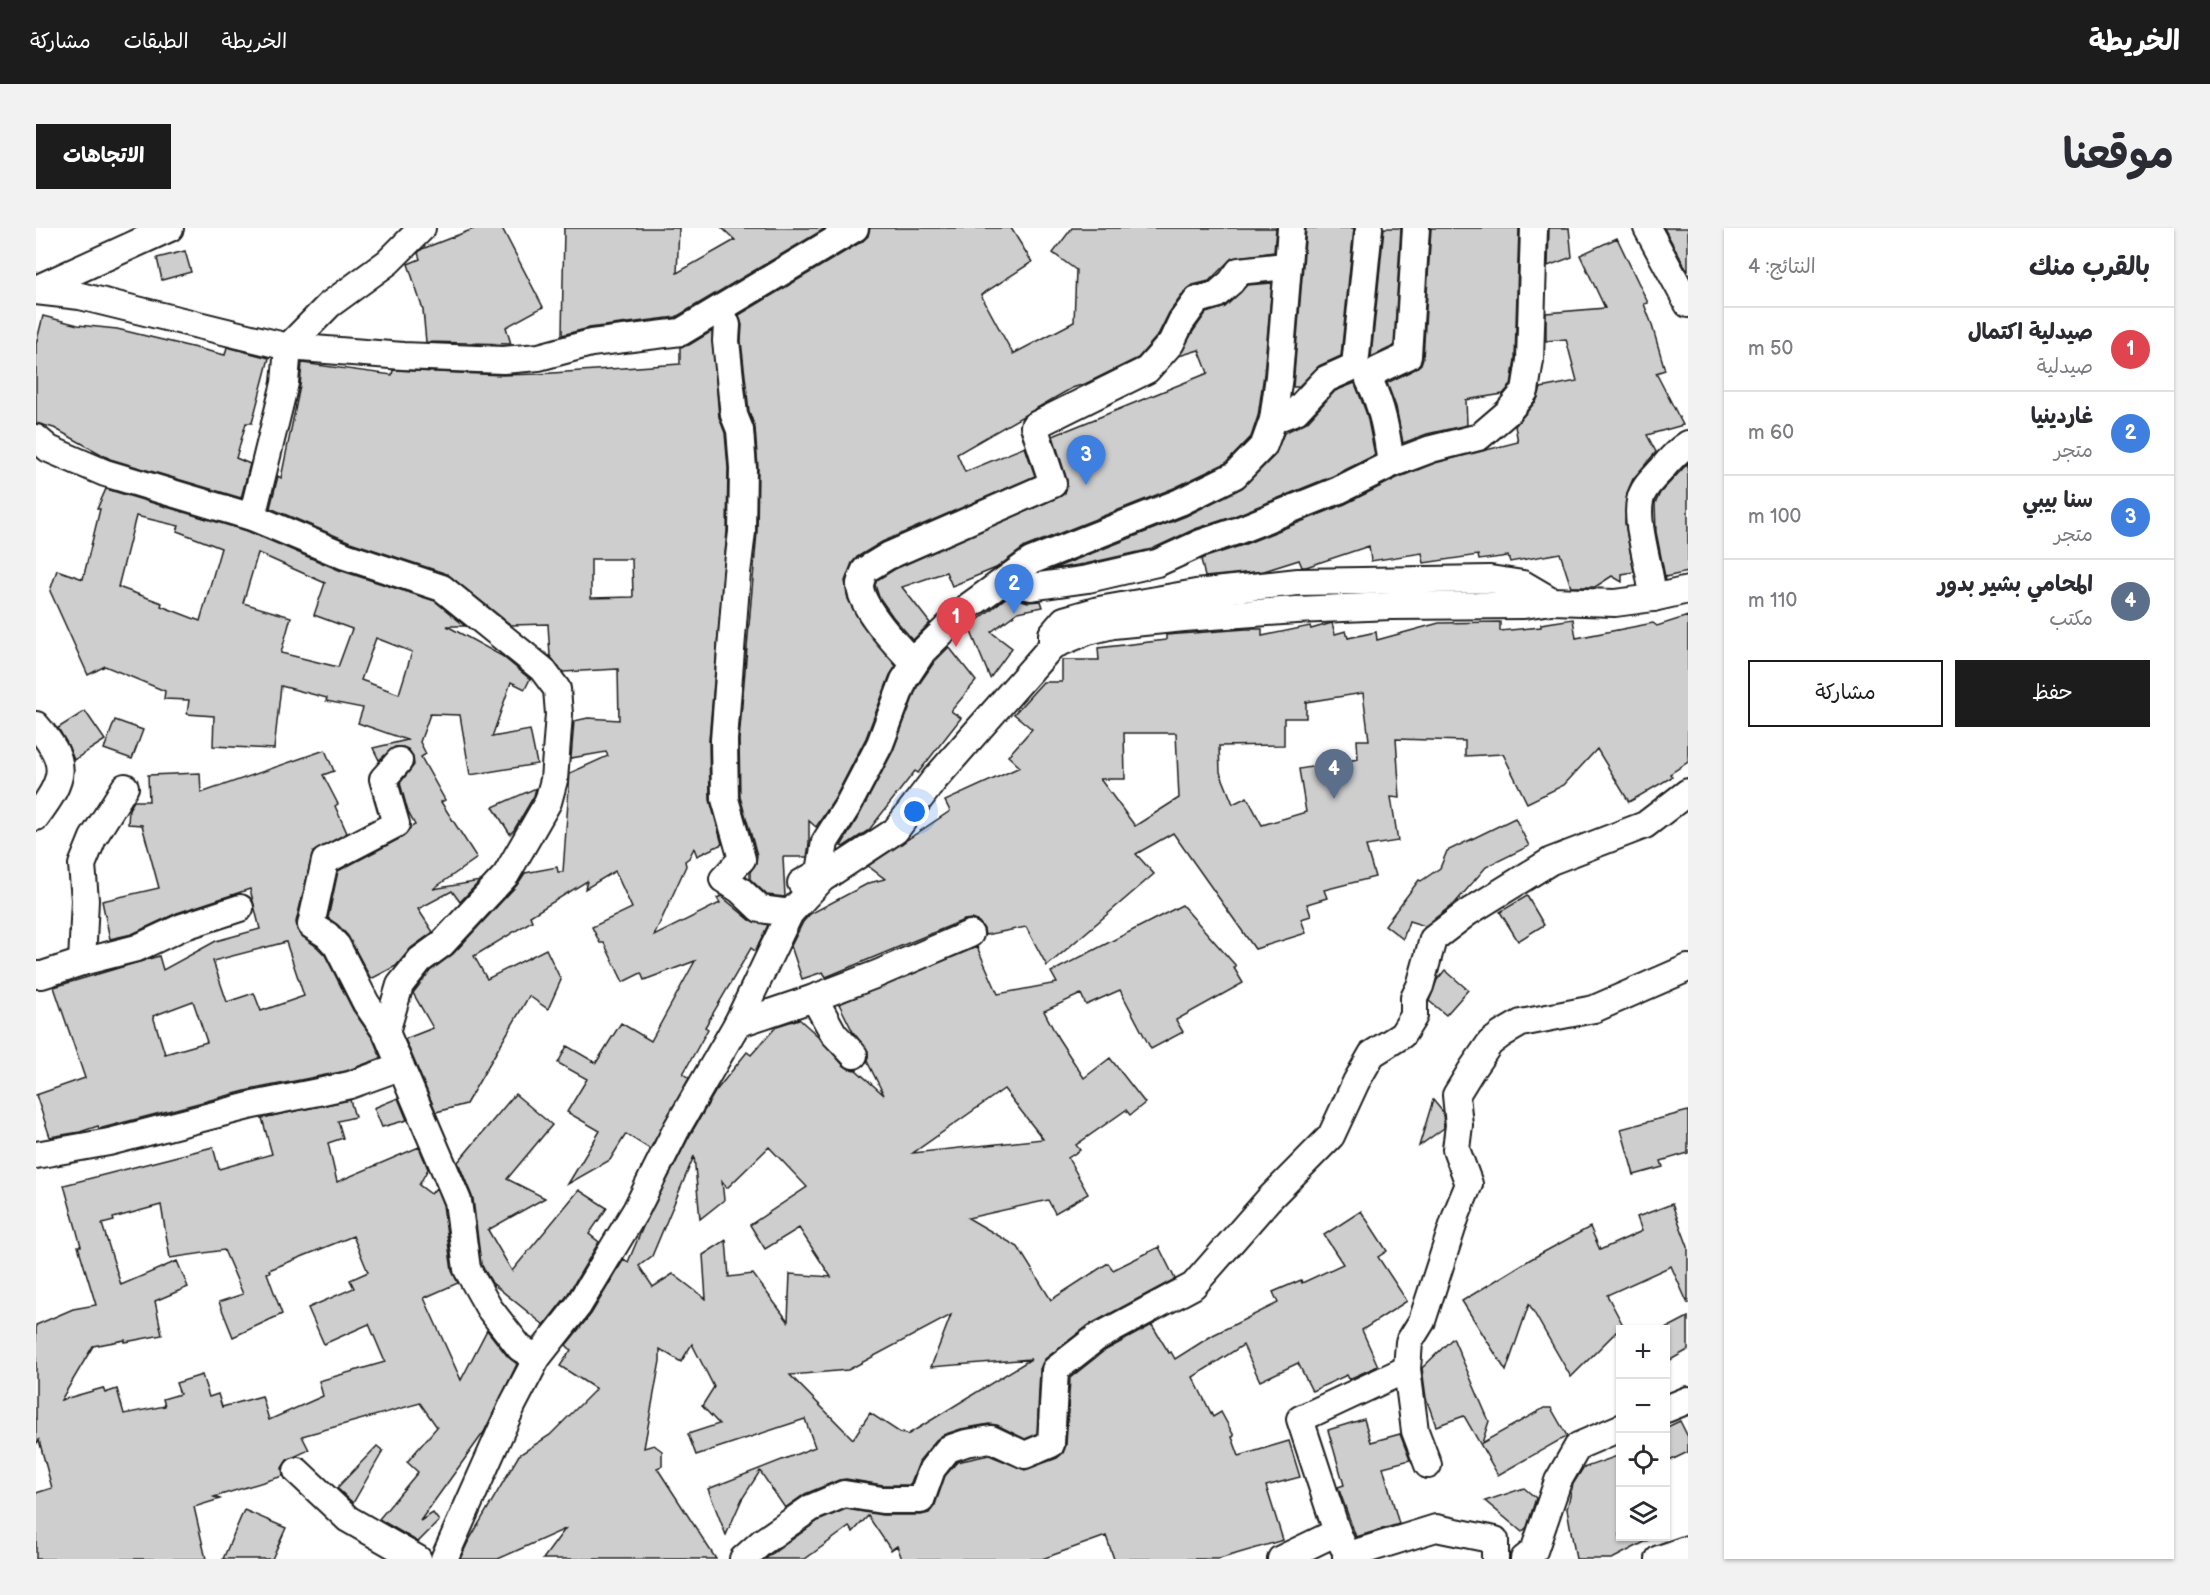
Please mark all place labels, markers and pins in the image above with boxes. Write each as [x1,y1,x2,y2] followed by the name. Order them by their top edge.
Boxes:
[1066,436,1106,485] pin: 3
[994,564,1034,614] pin: 2
[936,598,976,647] pin: 1
[1314,750,1354,799] pin: 4

